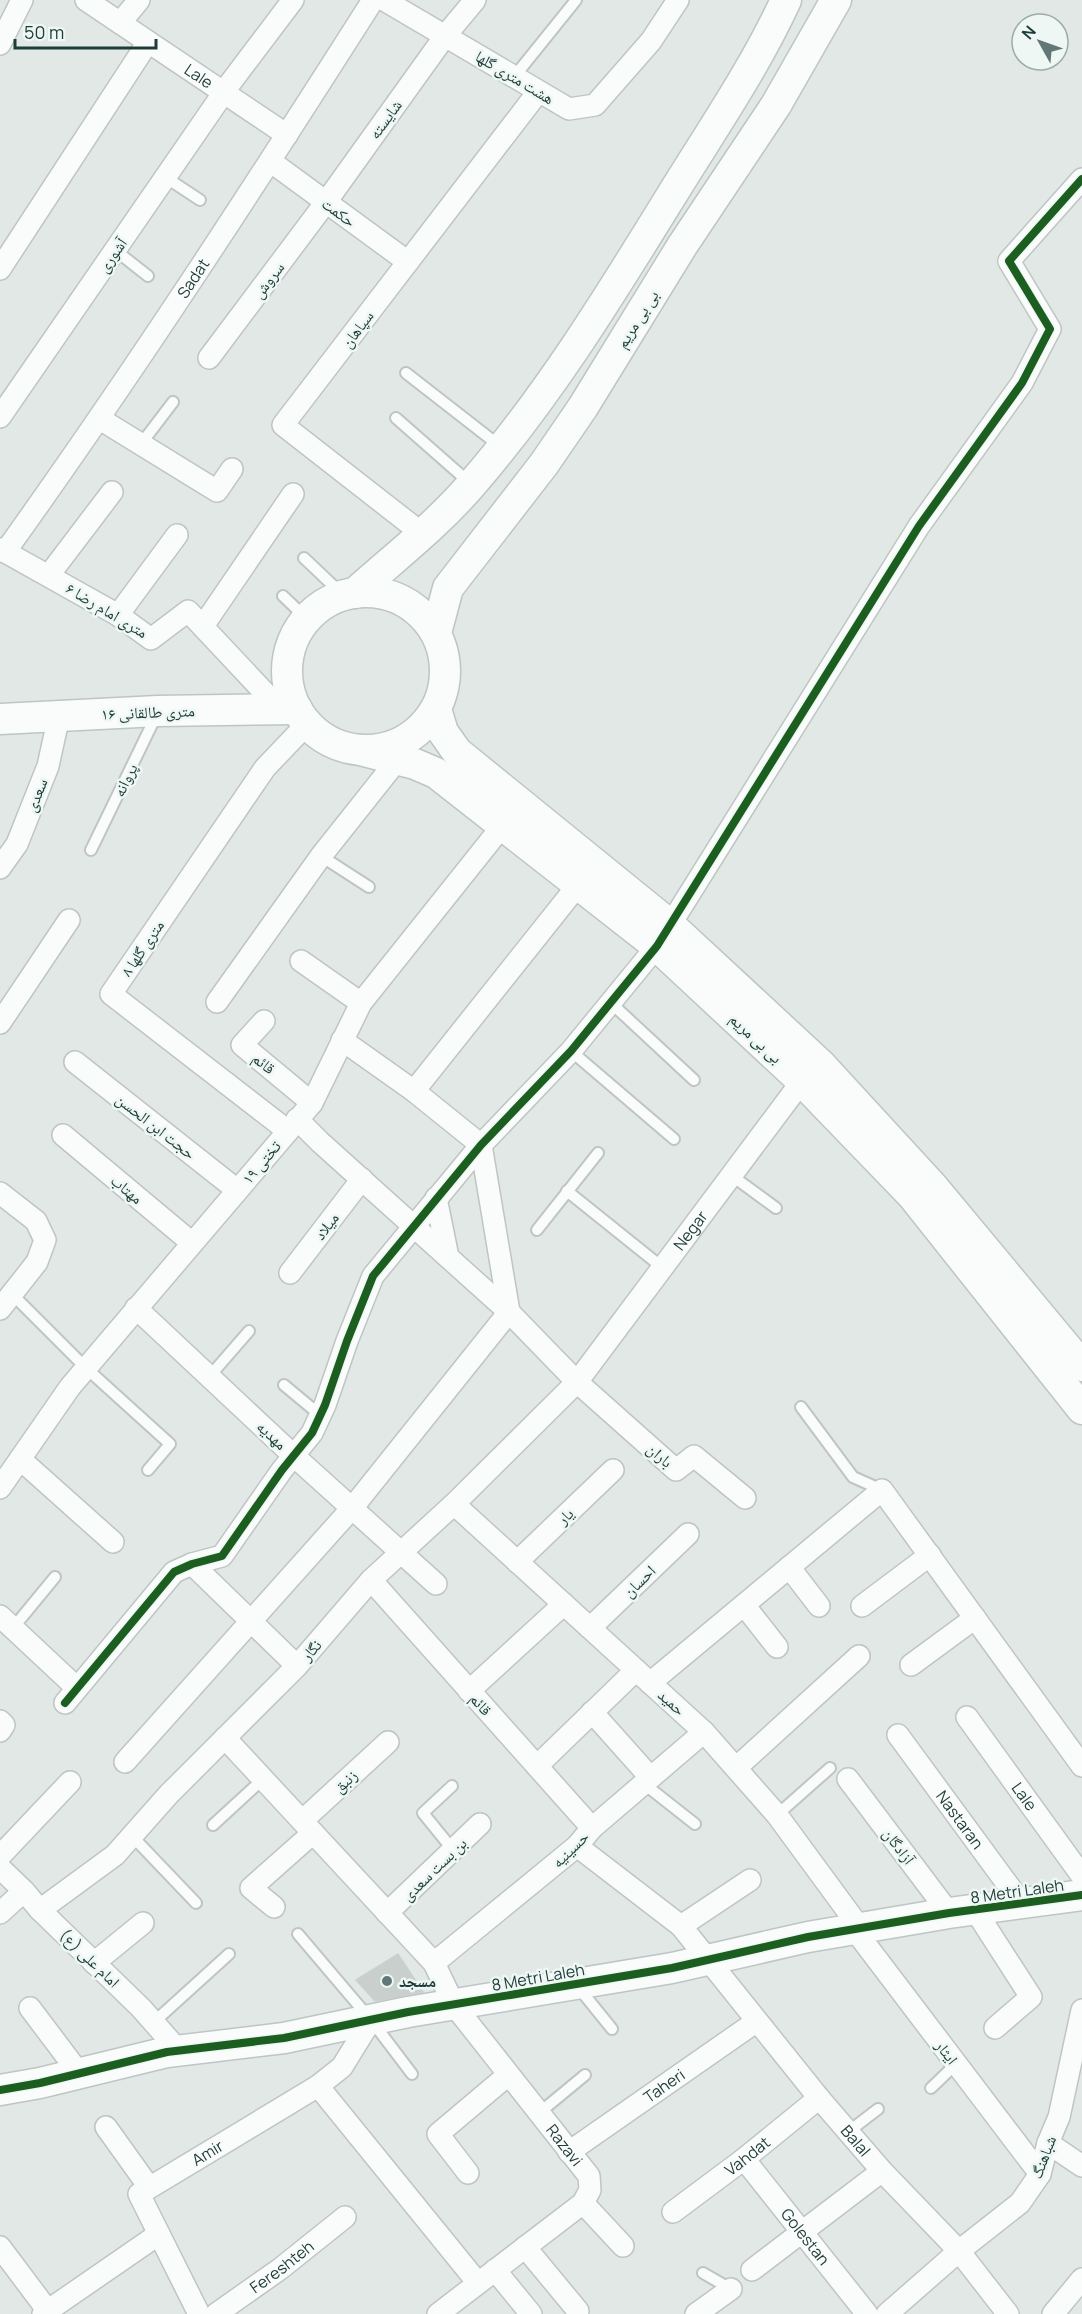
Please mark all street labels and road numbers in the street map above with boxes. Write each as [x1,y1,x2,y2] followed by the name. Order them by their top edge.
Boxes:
[471,45,559,109] street label: هشت متری گلها
[180,58,218,93] street label: Lale
[363,95,407,143] street label: شایسته
[317,192,361,232] street label: حکمت
[92,232,132,277] street label: آشوری
[172,254,214,303] street label: Sadat
[247,257,289,303] street label: سروش
[610,286,664,352] street label: بی بی مریم
[336,306,378,352] street label: سپاهان
[62,577,152,643] street label: ۶ متری امام رضا
[101,699,195,725] street label: ۱۶ متری طالقانی
[107,759,143,801] street label: پروانه
[19,775,53,815] street label: سعدی
[115,915,169,981] street label: ۸ متری گلها
[725,1008,787,1068] street label: بی بی مریم
[248,1047,280,1079] street label: قائم
[112,1088,200,1164] street label: حجت ابن الحسن
[236,1135,286,1188] street label: تختی ۱۹
[106,1169,148,1209] street label: مهتاب
[668,1206,713,1255] street label: Negar
[308,1208,344,1244] street label: میلاد
[252,1415,292,1455] street label: مهدیه
[642,1438,678,1472] street label: باران
[551,1503,578,1530] street label: یار
[618,1560,660,1602] street label: احسان
[295,1634,327,1666] street label: نگار
[653,1684,691,1720] street label: حمید
[465,1688,497,1720] street label: قائم
[328,1764,362,1798] street label: زنبق
[1007,1778,1042,1815] street label: Lale
[931,1786,989,1853] street label: Nastaran
[878,1823,921,1870] street label: آزادگان
[546,1826,594,1872] street label: حسینیه
[397,1832,471,1906] street label: بن بست سعدی
[969,1874,1065,1908] street label: 8 Metri Laleh
[55,1924,125,1992] street label: امام علی (ع)
[490,1958,586,1996] street label: 8 Metri Laleh
[930,2034,963,2069] street label: ایثار
[639,2064,689,2108] street label: Taheri
[541,2120,588,2170] street label: Razavi
[836,2120,876,2161] street label: Balal
[720,2131,775,2181] street label: Vahdat
[1025,2132,1061,2182] street label: شباهنگ
[187,2135,227,2171] street label: Amir
[776,2203,835,2270] street label: Golestan
[245,2235,318,2298] street label: Fereshteh

